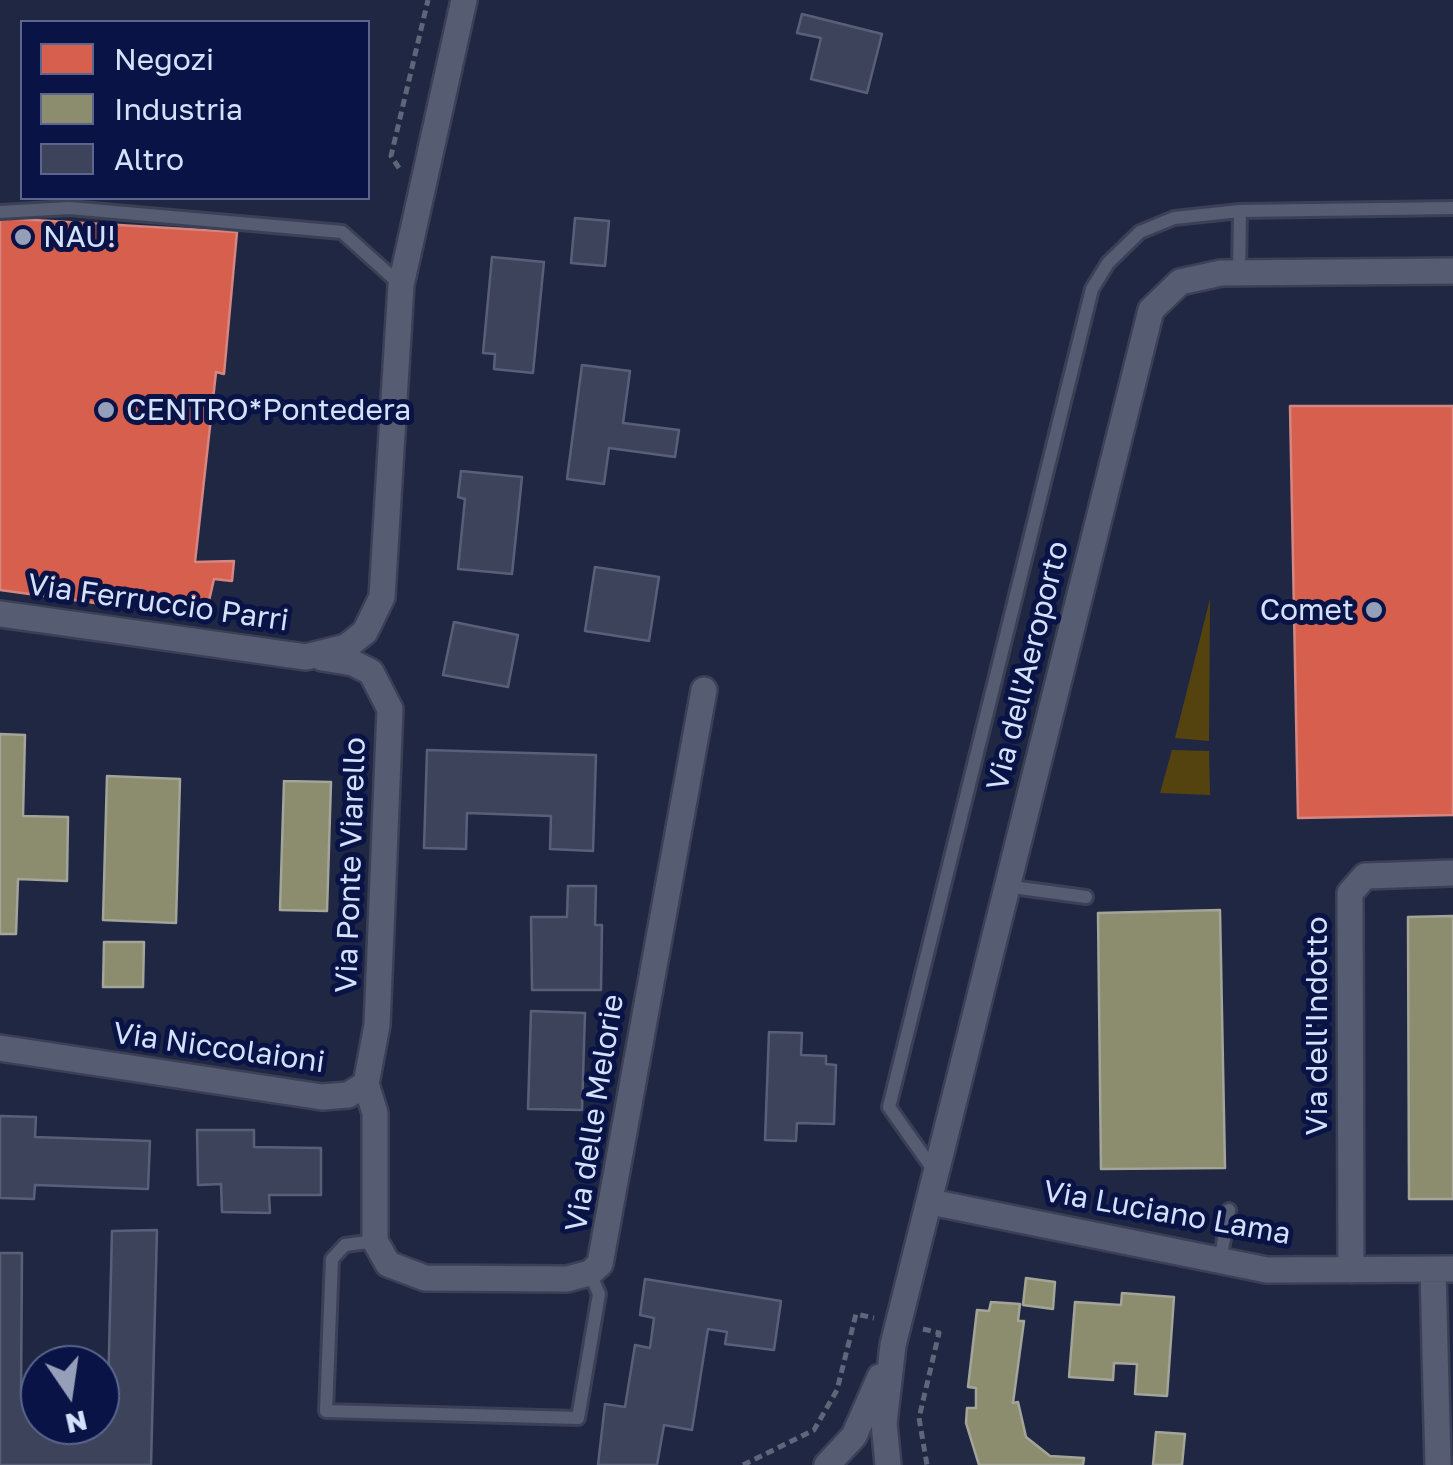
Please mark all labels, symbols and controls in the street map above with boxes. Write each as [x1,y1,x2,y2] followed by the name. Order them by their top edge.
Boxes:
[20,20,370,200] legend
[114,41,214,77] text: Negozi
[114,91,243,127] text: Industria
[114,141,184,177] text: Altro
[43,219,116,255] place label: NAU!
[12,226,34,248] marker: NAU!
[126,392,411,428] place label: CENTRO*Pontedera
[95,399,117,421] marker: CENTRO*Pontedera
[980,537,1076,795] street label: Via dell'Aeroporto
[25,567,291,639] street label: Via Ferruccio Parri
[1260,592,1354,628] place label: Comet
[1363,599,1385,621] marker: Comet
[329,737,373,993] street label: Via Ponte Viarello
[1299,916,1335,1136] street label: Via dell'Indotto
[558,992,632,1234] street label: Via delle Melorie
[111,1015,327,1081] street label: Via Niccolaioni
[1041,1174,1293,1252] street label: Via Luciano Lama
[20,1345,120,1445] north arrow
[62,1404,90,1441] text: N

